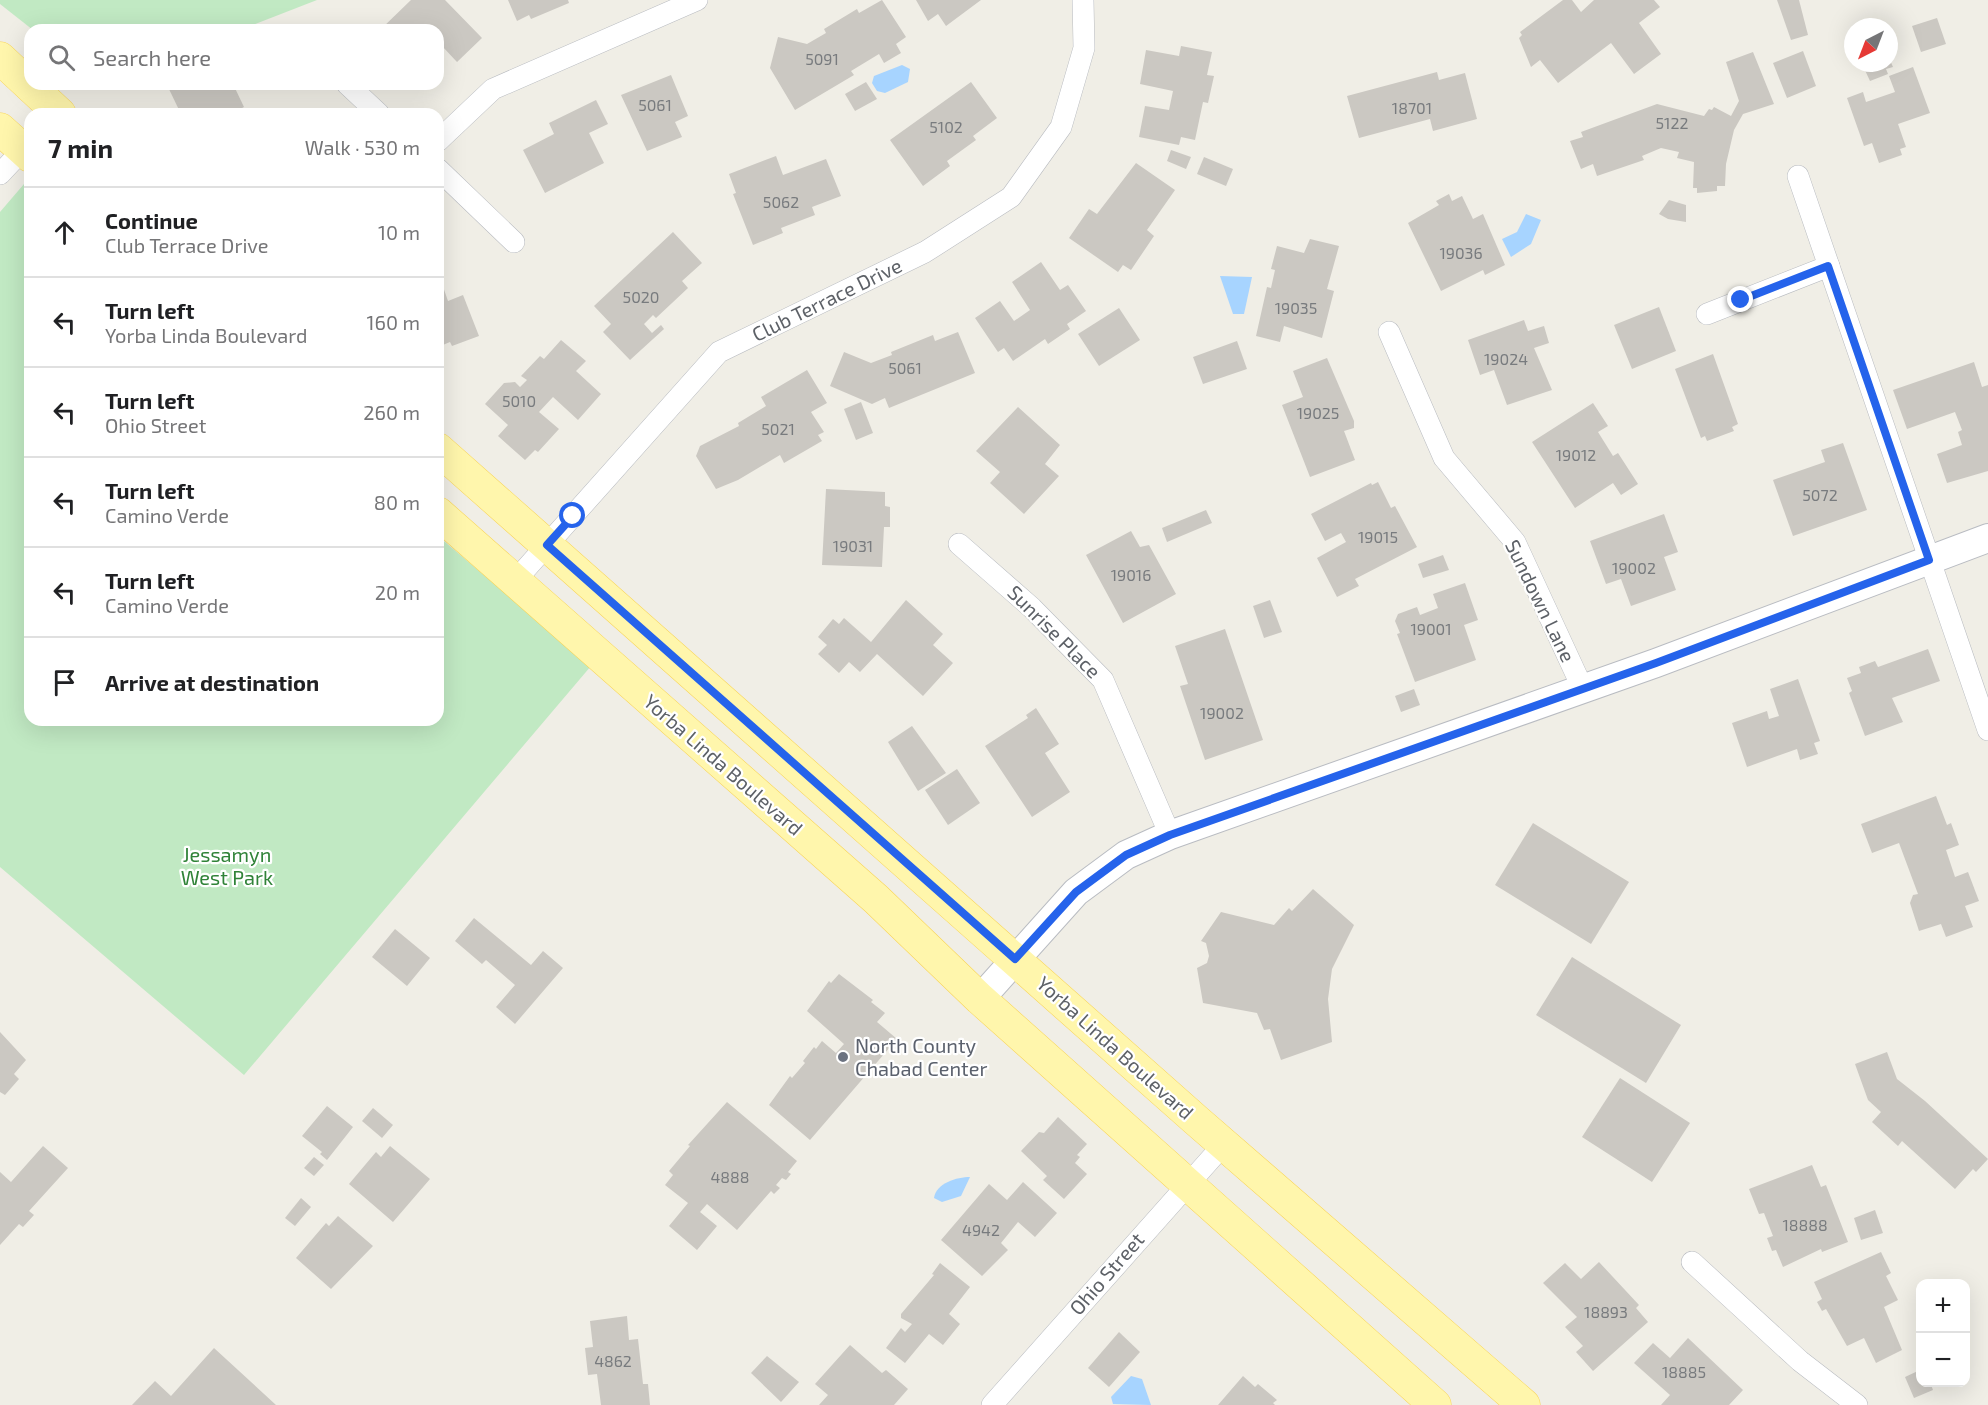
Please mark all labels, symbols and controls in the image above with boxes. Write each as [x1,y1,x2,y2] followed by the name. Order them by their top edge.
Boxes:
[1844,18,1898,72] north arrow
[24,24,444,90] search box
[45,41,78,74] icon: search
[93,44,211,70] text: Search here
[805,49,839,68] house number: 5091
[638,95,672,114] house number: 5061
[1392,98,1432,117] house number: 18701
[1656,113,1688,132] house number: 5122
[929,117,963,136] house number: 5102
[48,132,113,163] text: 7 min
[305,135,420,159] text: Walk · 530 m
[763,192,799,211] house number: 5062
[105,207,198,233] text: Continue
[48,216,81,249] icon: ahead
[378,220,420,244] text: 10 m
[105,233,269,257] text: Club Terrace Drive
[1439,243,1483,262] house number: 19036
[748,252,905,346] street label: Club Terrace Drive
[1727,286,1753,312] route end
[623,287,659,306] house number: 5020
[105,297,194,323] text: Turn left
[1275,298,1317,317] house number: 19035
[48,306,81,339] icon: left
[367,310,420,334] text: 160 m
[105,323,308,347] text: Yorba Linda Boulevard
[1484,349,1528,368] house number: 19024
[888,358,922,377] house number: 5061
[105,387,194,413] text: Turn left
[502,391,536,410] house number: 5010
[48,396,81,429] icon: left
[363,400,420,424] text: 260 m
[1297,403,1339,422] house number: 19025
[105,413,206,437] text: Ohio Street
[761,419,795,438] house number: 5021
[1556,445,1596,464] house number: 19012
[105,477,194,503] text: Turn left
[1802,485,1838,504] house number: 5072
[48,486,81,519] icon: left
[374,490,420,514] text: 80 m
[559,502,585,528] route start
[105,503,229,527] text: Camino Verde
[1358,527,1398,546] house number: 19015
[1501,535,1581,666] street label: Sundown Lane
[833,536,873,555] house number: 19031
[1612,558,1656,577] house number: 19002
[1111,565,1151,584] house number: 19016
[105,567,194,593] text: Turn left
[48,576,81,609] icon: left
[375,580,420,604] text: 20 m
[1003,580,1106,683] street label: Sunrise Place
[105,593,229,617] text: Camino Verde
[1410,619,1452,638] house number: 19001
[48,666,81,699] icon: arrive
[105,669,319,695] text: Arrive at destination
[639,689,808,840] street label: Yorba Linda Boulevard
[1200,703,1244,722] house number: 19002
[181,842,273,889] park label: Jessamyn West Park
[1032,971,1199,1124] street label: Yorba Linda Boulevard
[855,1033,987,1080] place label: North County Chabad Center
[836,1050,850,1064] marker: North County Chabad Center
[711,1167,749,1186] house number: 4888
[1782,1215,1828,1234] house number: 18888
[962,1220,1000,1239] house number: 4942
[1064,1227,1149,1319] street label: Ohio Street
[1916,1279,1970,1387] map controls
[1916,1279,1970,1333] button: +
[1584,1302,1628,1321] house number: 18893
[1916,1333,1970,1387] button: −
[594,1351,632,1370] house number: 4862
[1662,1362,1706,1381] house number: 18885

